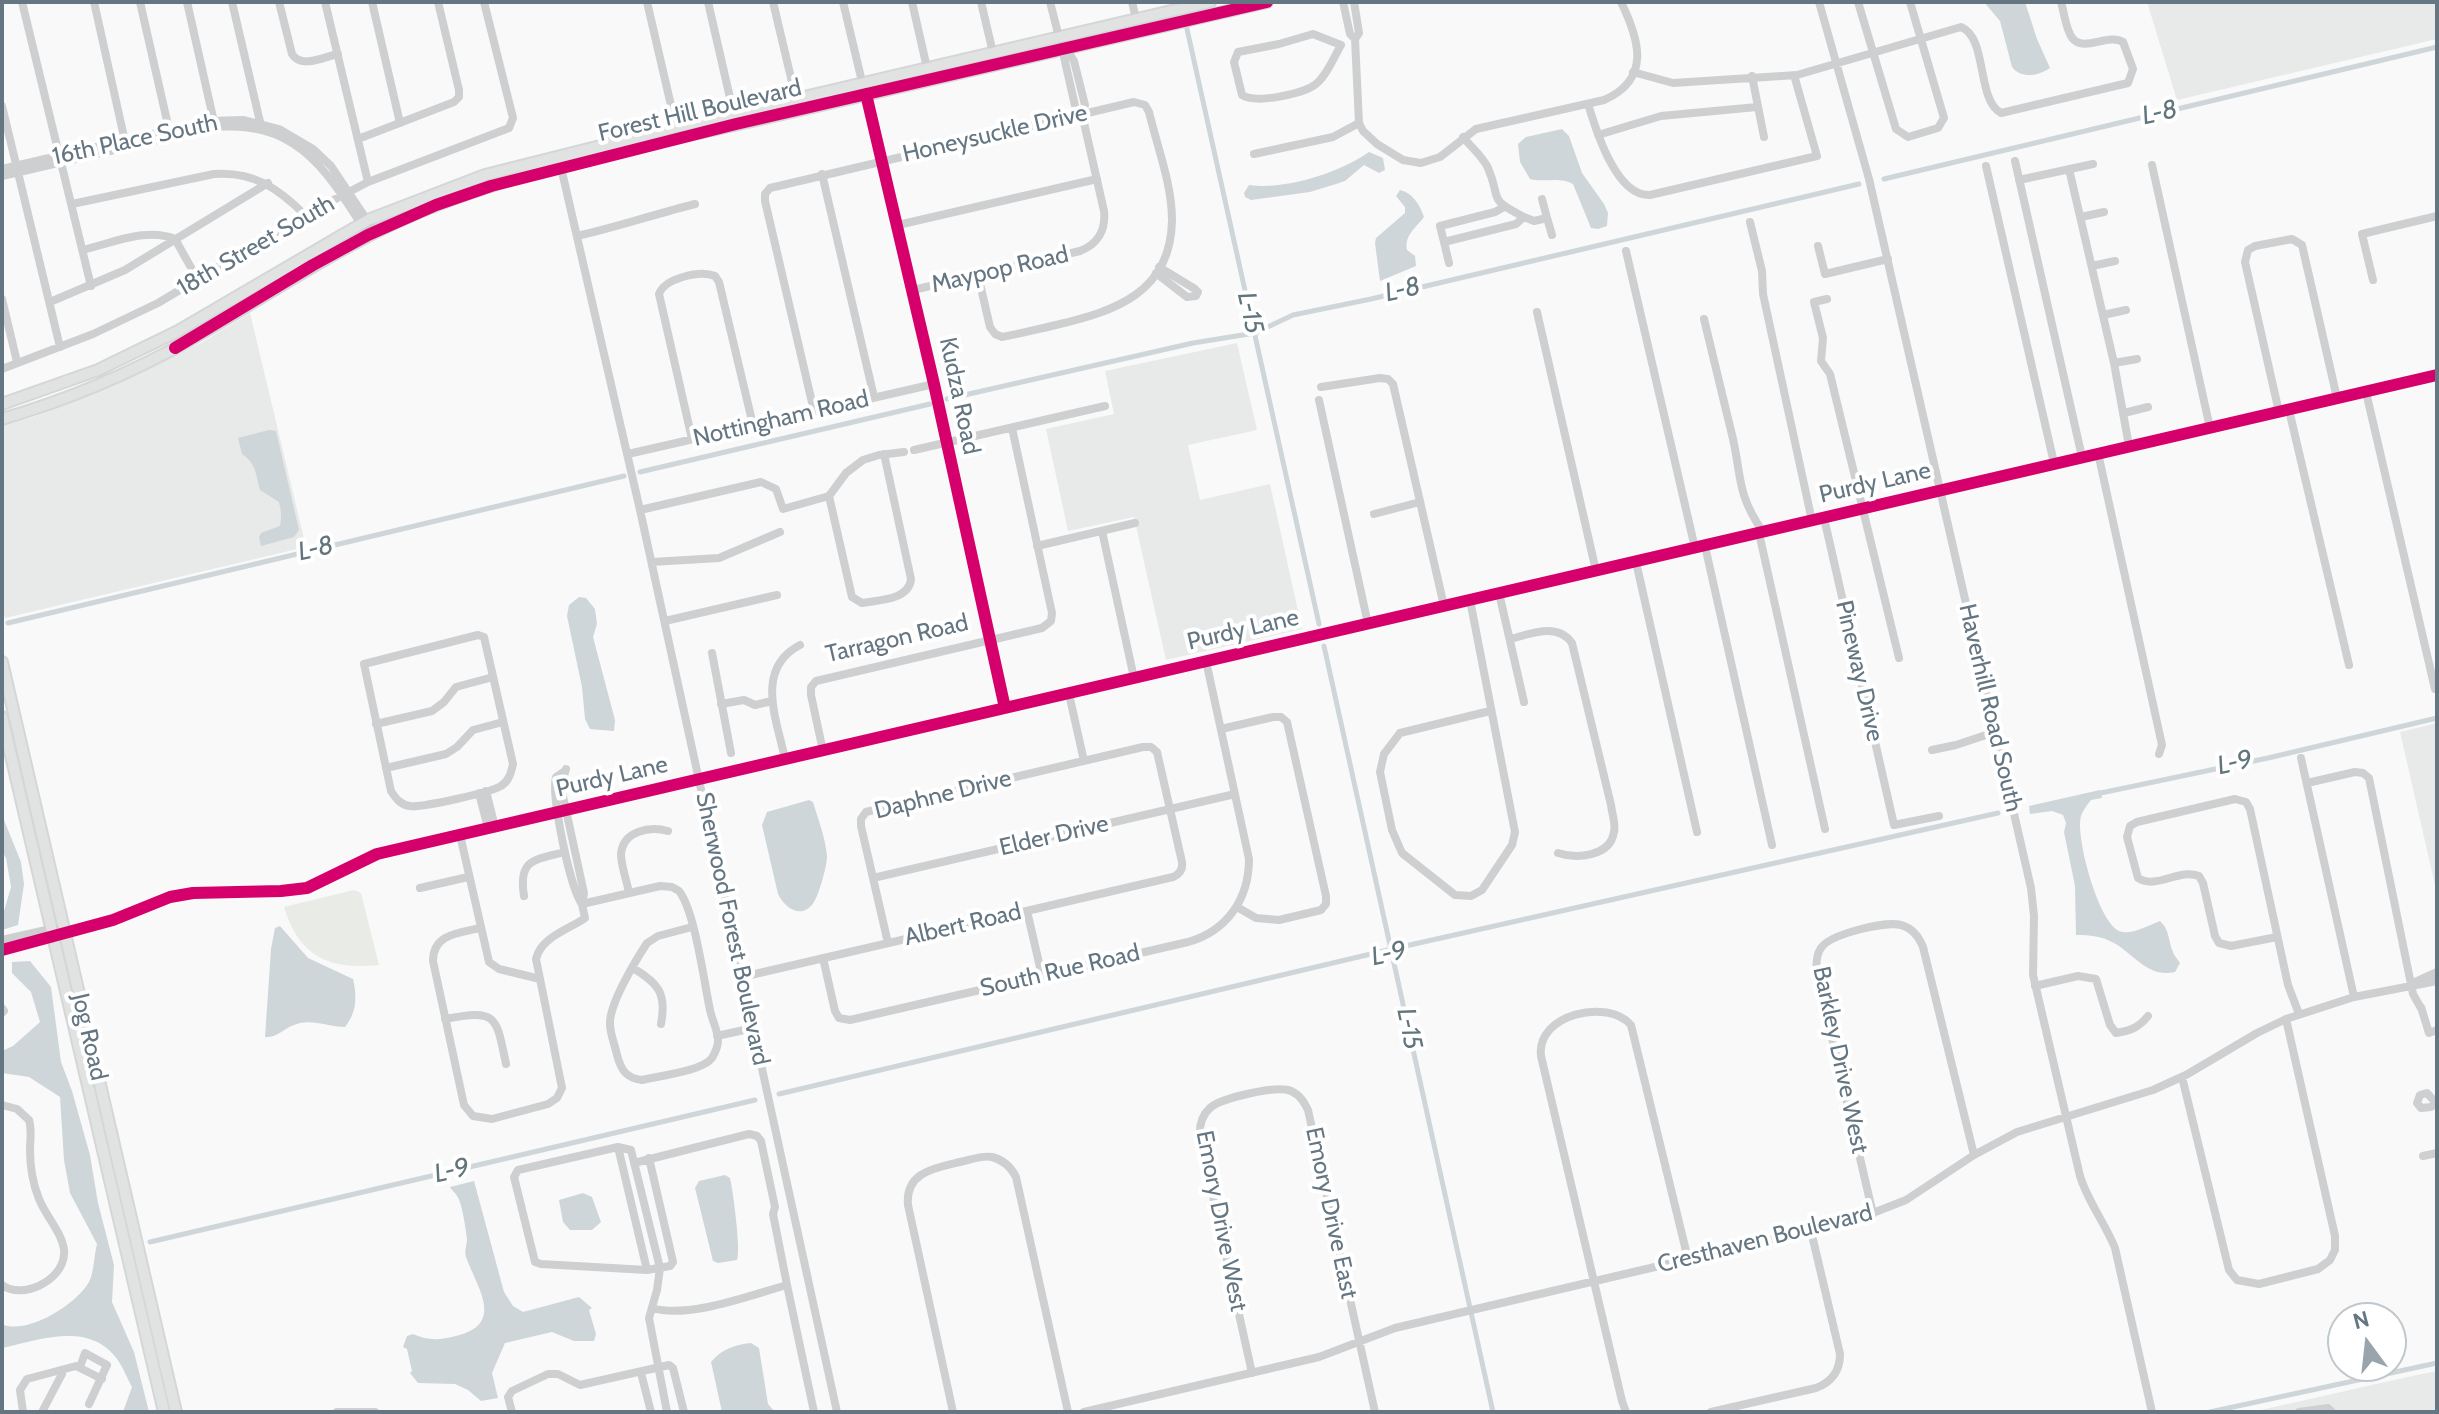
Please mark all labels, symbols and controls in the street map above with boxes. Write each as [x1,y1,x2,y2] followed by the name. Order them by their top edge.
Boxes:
[596,74,804,148] street label: Forest Hill Boulevard
[2139,94,2181,132] water label: L-8
[900,99,1090,169] street label: Honeysuckle Drive
[50,108,220,172] street label: 16th Place South
[172,189,340,303] street label: 18th Street South
[929,240,1071,300] street label: Maypop Road
[1382,271,1424,309] water label: L-8
[1230,289,1270,337] water label: L-15
[933,335,985,457] street label: Kudza Road
[690,385,872,453] street label: Nottingham Road
[1816,456,1934,510] street label: Purdy Lane
[295,530,337,568] water label: L-8
[1829,598,1889,744] street label: Pineway Drive
[1952,601,2028,815] street label: Haverhill Road South
[1184,603,1302,657] street label: Purdy Lane
[823,609,971,669] street label: Tarragon Road
[2214,744,2256,782] water label: L-9
[553,750,671,804] street label: Purdy Lane
[872,764,1014,826] street label: Daphne Drive
[689,790,775,1068] street label: Sherwood Forest Boulevard
[997,809,1111,863] street label: Elder Drive
[902,898,1024,952] street label: Albert Road
[1368,935,1410,973] water label: L-9
[977,939,1143,1003] street label: South Rue Road
[1806,964,1874,1156] street label: Barkley Drive West
[65,991,113,1083] street label: Jog Road
[1389,1005,1429,1053] water label: L-15
[1299,1125,1363,1301] street label: Emory Drive East
[1189,1128,1253,1314] street label: Emory Drive West
[431,1152,473,1190] water label: L-9
[1654,1198,1876,1280] street label: Cresthaven Boulevard
[2327,1302,2407,1382] north arrow
[2350,1305,2372,1335] text: N

